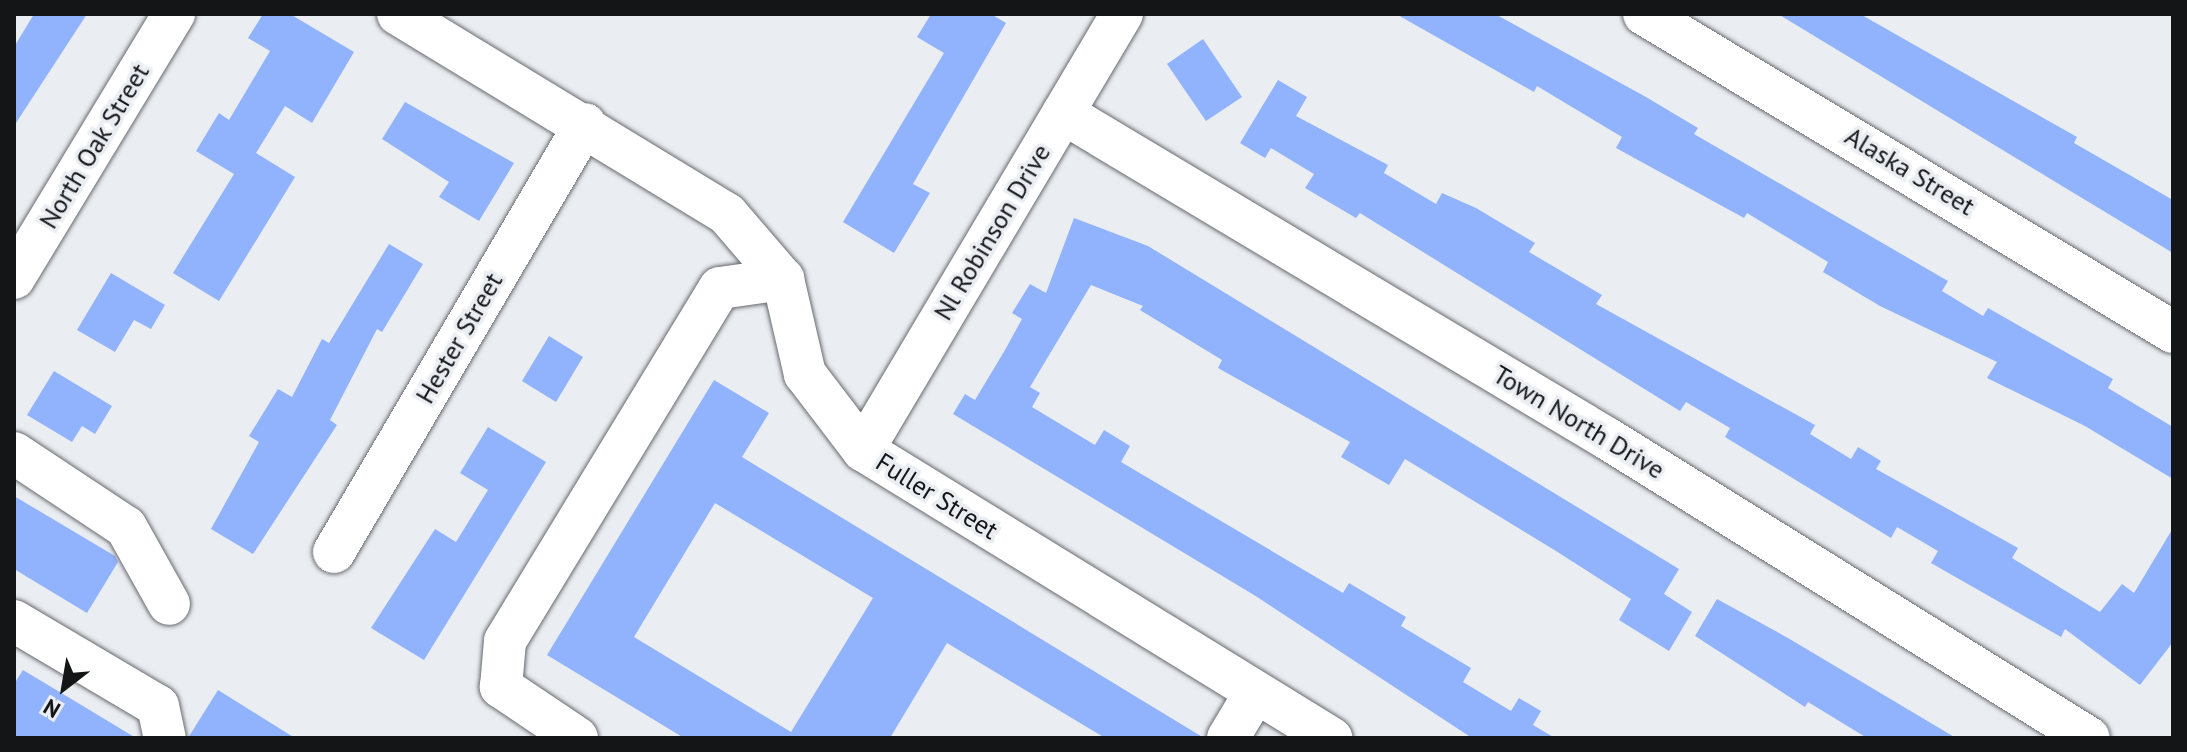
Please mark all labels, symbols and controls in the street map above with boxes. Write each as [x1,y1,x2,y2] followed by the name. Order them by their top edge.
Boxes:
[32,58,156,234] street label: North Oak Street
[1840,120,1980,222] street label: Alaska Street
[927,138,1057,326] street label: Nl Robinson Drive
[409,267,509,409] street label: Hester Street
[1488,359,1670,485] street label: Town North Drive
[870,446,1004,546] street label: Fuller Street
[24,648,104,728] north arrow
[38,693,65,724] text: N

